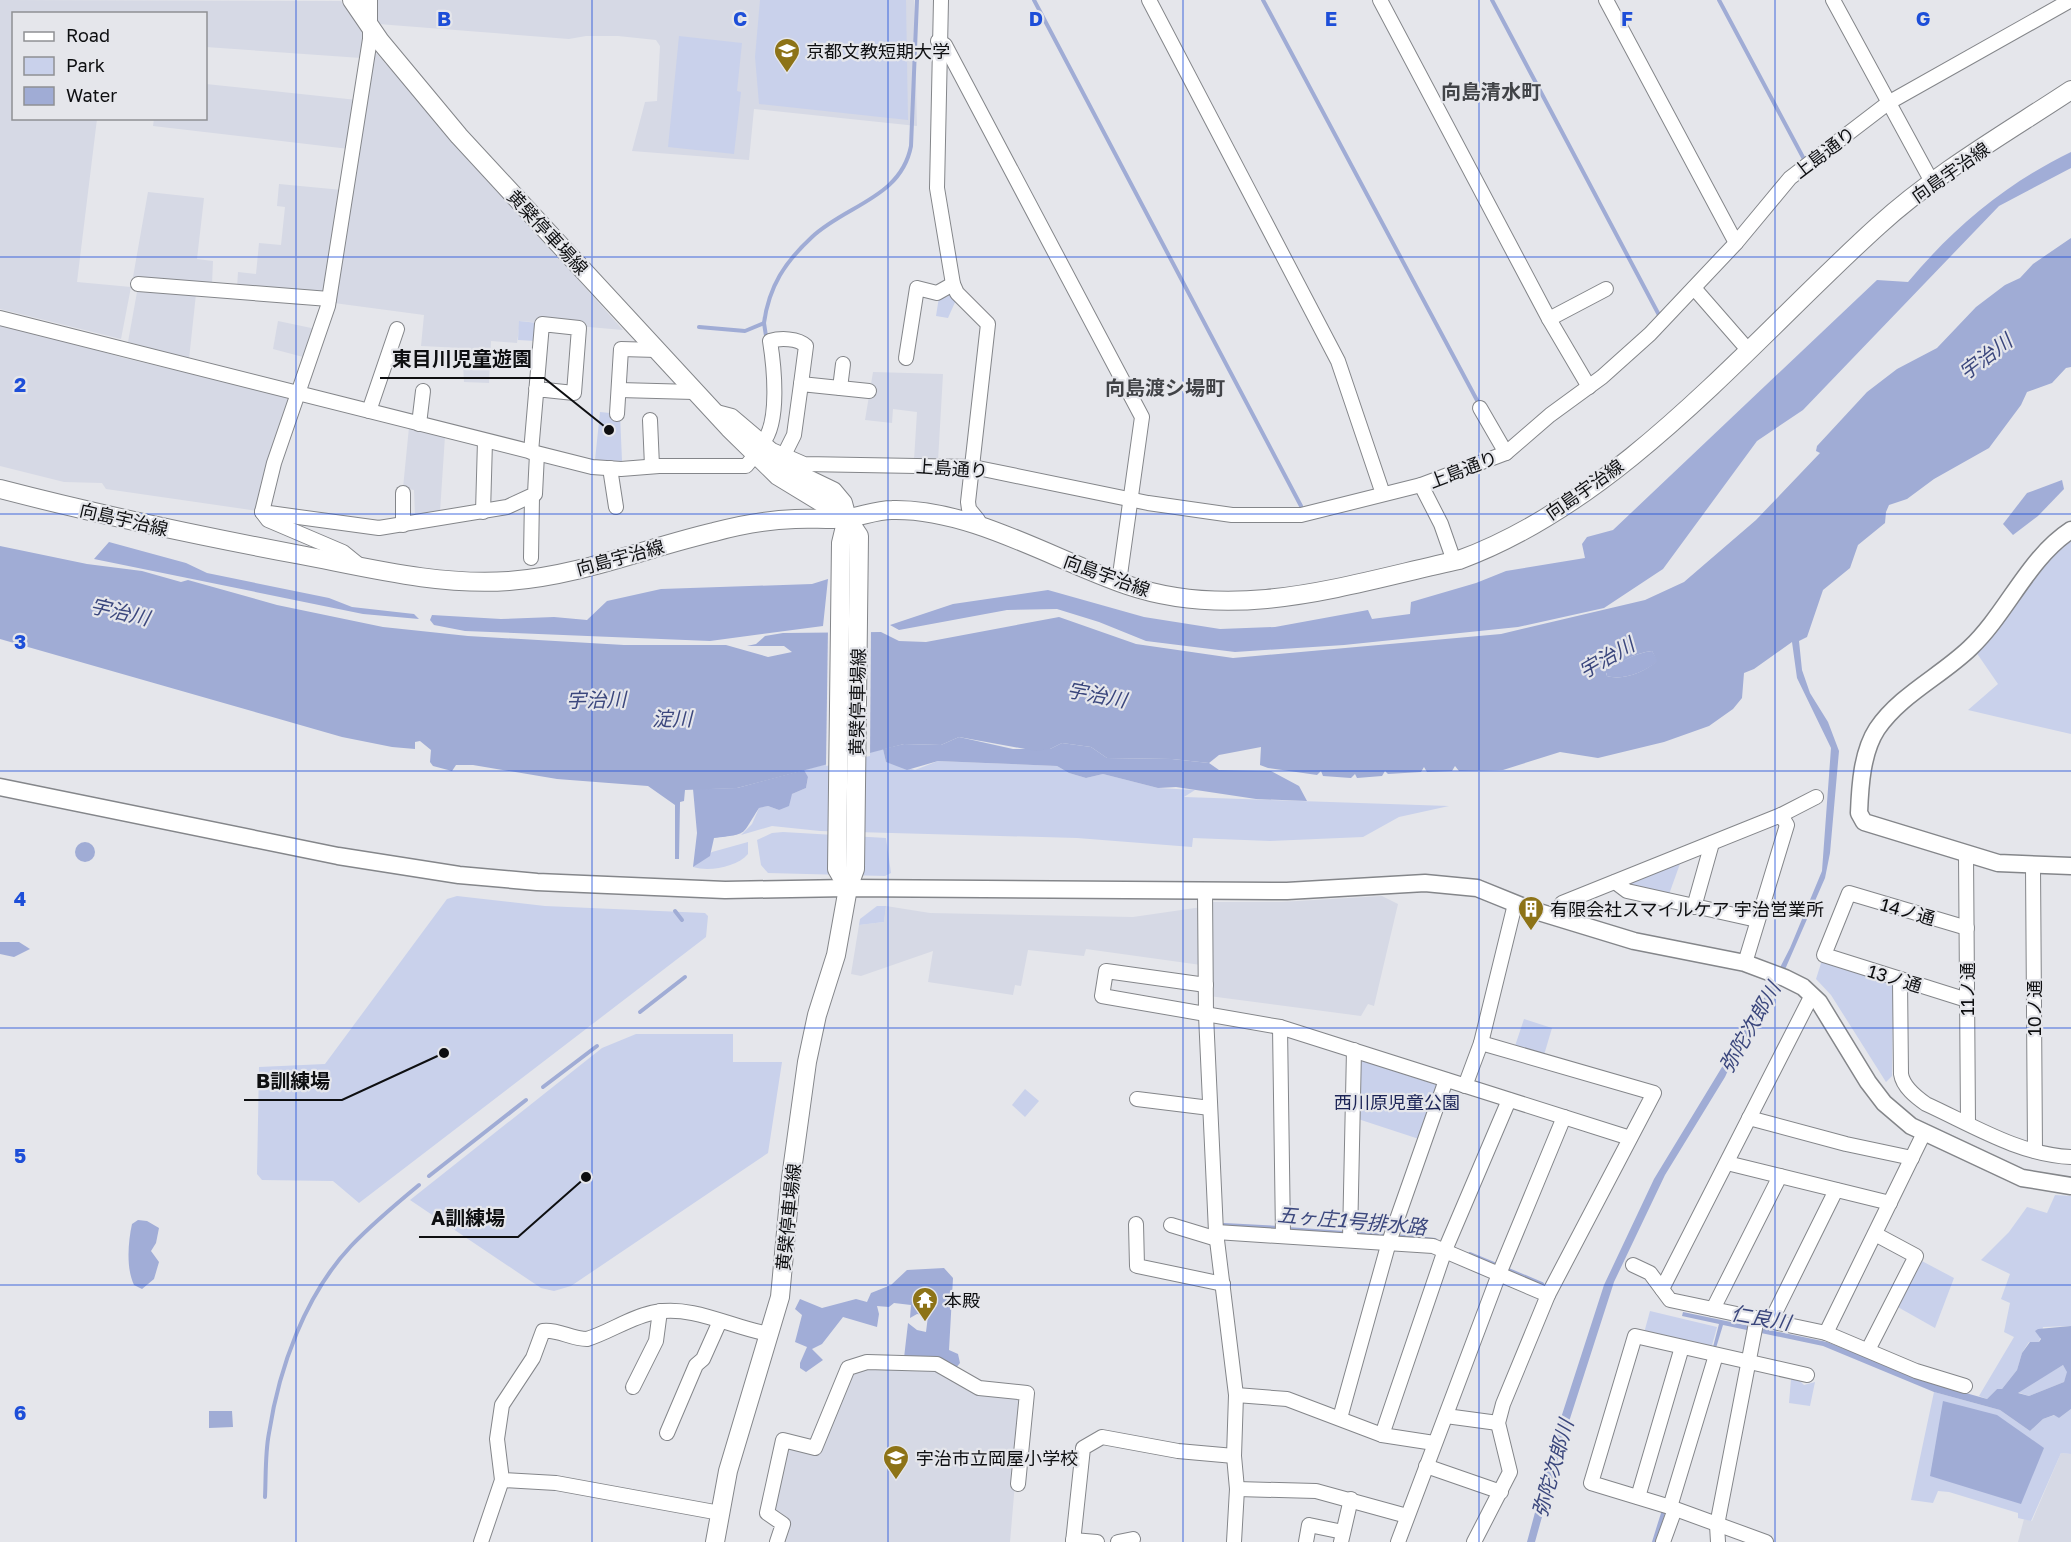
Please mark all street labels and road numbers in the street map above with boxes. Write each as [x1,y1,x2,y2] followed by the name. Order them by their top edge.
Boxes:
[1789,122,1859,182] street label: 上島通り
[1907,137,1993,207] street label: 向島宇治線
[503,185,593,279] street label: 黄檗停車場線
[1425,446,1501,492] street label: 上島通り
[1541,454,1627,524] street label: 向島宇治線
[915,455,989,481] street label: 上島通り
[78,498,170,540] street label: 向島宇治線
[574,535,666,579] street label: 向島宇治線
[1061,549,1153,601] street label: 向島宇治線
[845,648,869,756] street label: 黄檗停車場線
[1878,893,1938,929] street label: 14ノ通
[1865,959,1925,997] street label: 13ノ通
[1956,962,1978,1016] street label: 11ノ通
[2023,980,2045,1036] street label: 10ノ通
[771,1162,805,1272] street label: 黄檗停車場線

